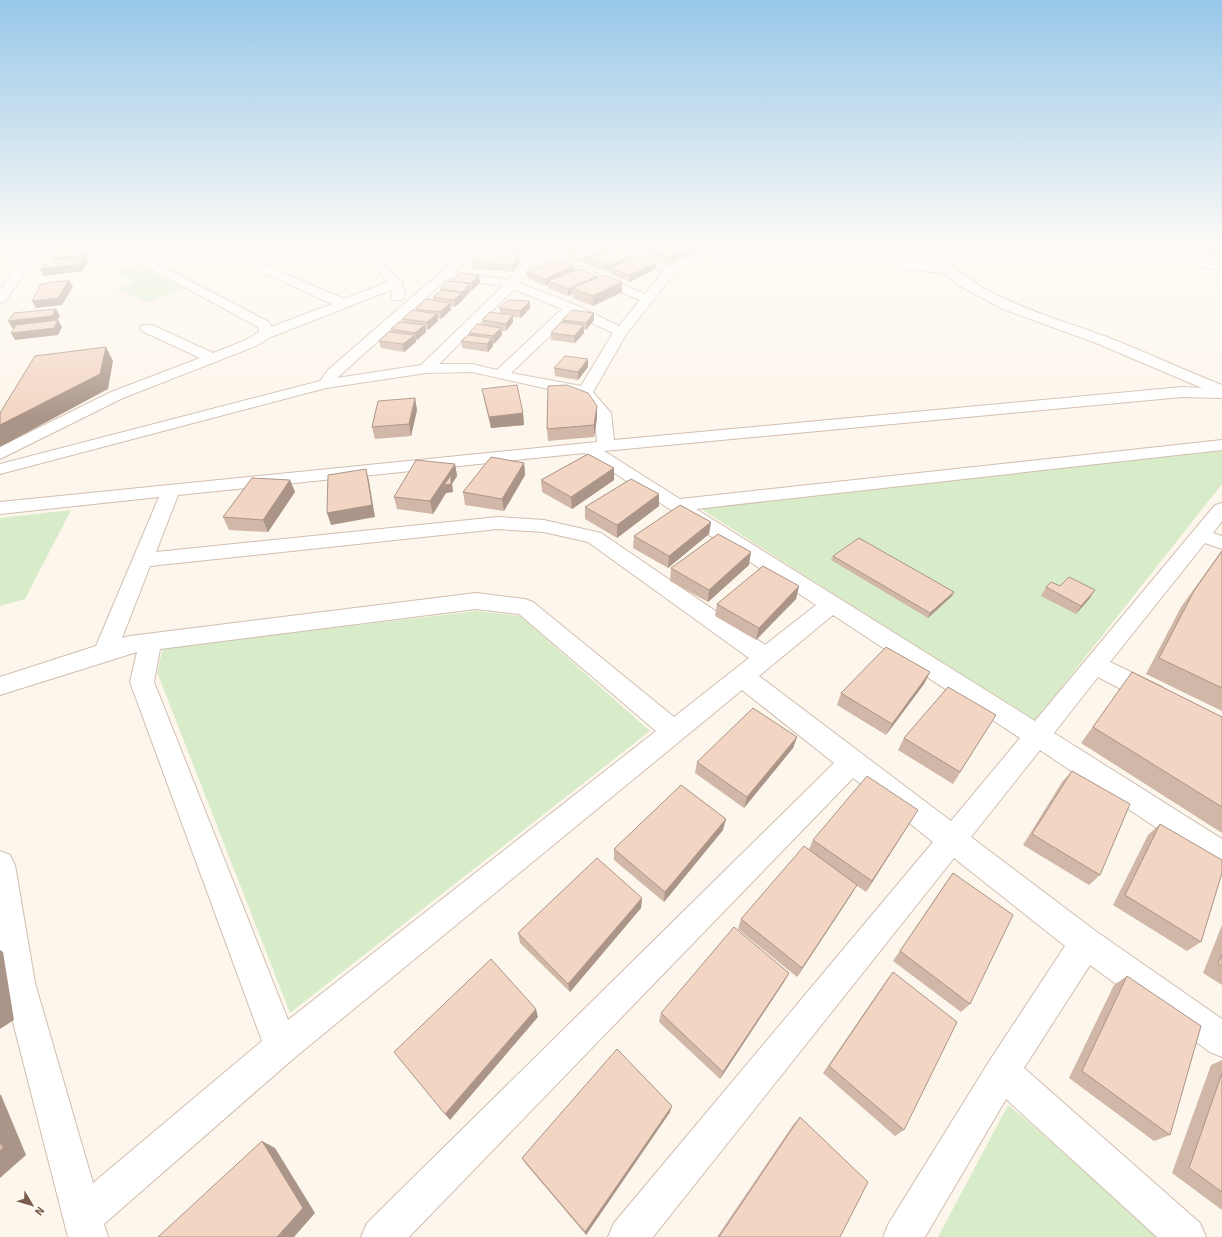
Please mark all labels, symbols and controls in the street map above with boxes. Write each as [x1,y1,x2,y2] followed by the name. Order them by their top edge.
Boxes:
[12,1185,52,1225] north arrow
[32,1204,47,1218] text: N

